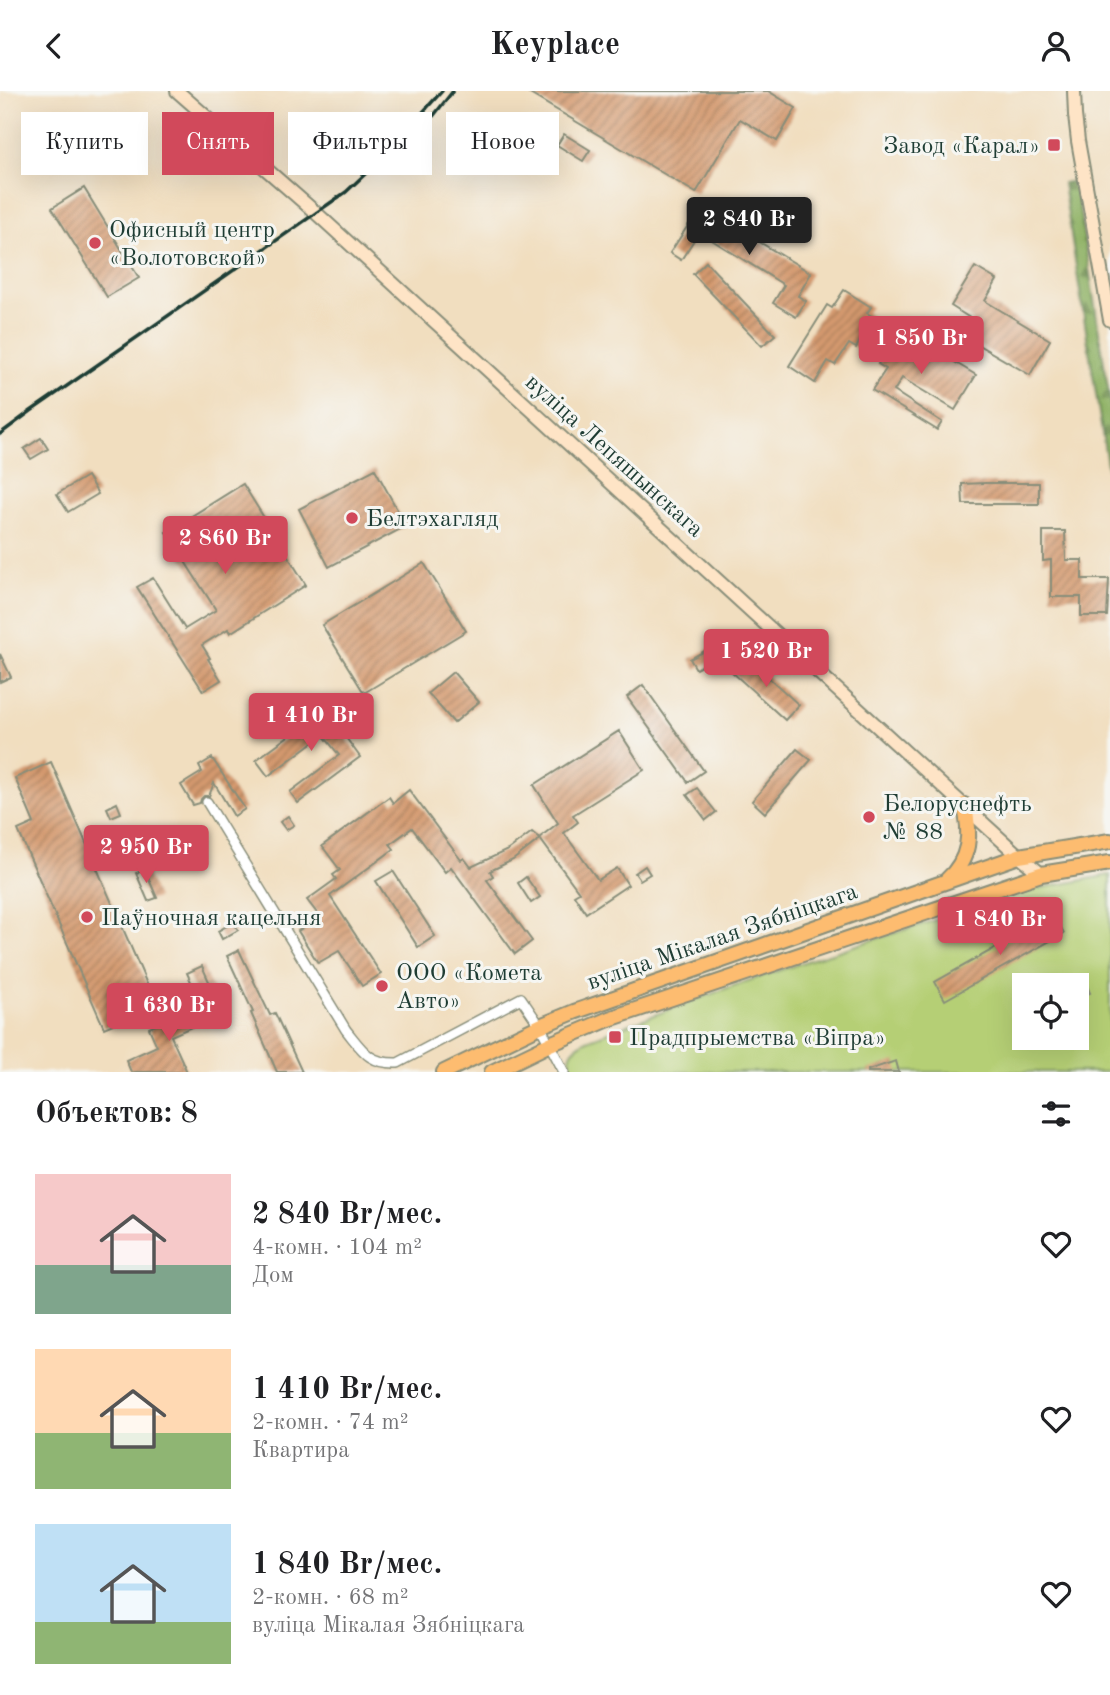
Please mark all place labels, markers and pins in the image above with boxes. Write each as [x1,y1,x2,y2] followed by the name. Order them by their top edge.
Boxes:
[883,135,1040,159] place label: Завод «Карал»
[1046,137,1062,153] marker: Завод «Карал»
[677,197,821,257] pin: 2 840 Br
[109,219,275,271] place label: Офисный центр «Волотовской»
[87,235,103,251] marker: Офисный центр «Волотовской»
[849,317,993,376] pin: 1 850 Br
[366,508,498,532] place label: Белтэхагляд
[344,510,360,526] marker: Белтэхагляд
[153,517,297,576] pin: 2 860 Br
[694,629,838,689] pin: 1 520 Br
[239,693,383,753] pin: 1 410 Br
[883,793,1032,845] place label: Белоруснефть № 88
[861,809,877,825] marker: Белоруснефть № 88
[74,825,218,885] pin: 2 950 Br
[928,897,1072,957] pin: 1 840 Br
[101,907,322,931] place label: Паўночная кацельня
[79,909,95,925] marker: Паўночная кацельня
[396,962,542,1014] place label: ООО «Комета Авто»
[374,978,390,994] marker: ООО «Комета Авто»
[97,983,241,1043] pin: 1 630 Br
[629,1027,886,1051] place label: Прадпрыемства «Віпра»
[607,1029,623,1045] marker: Прадпрыемства «Віпра»

